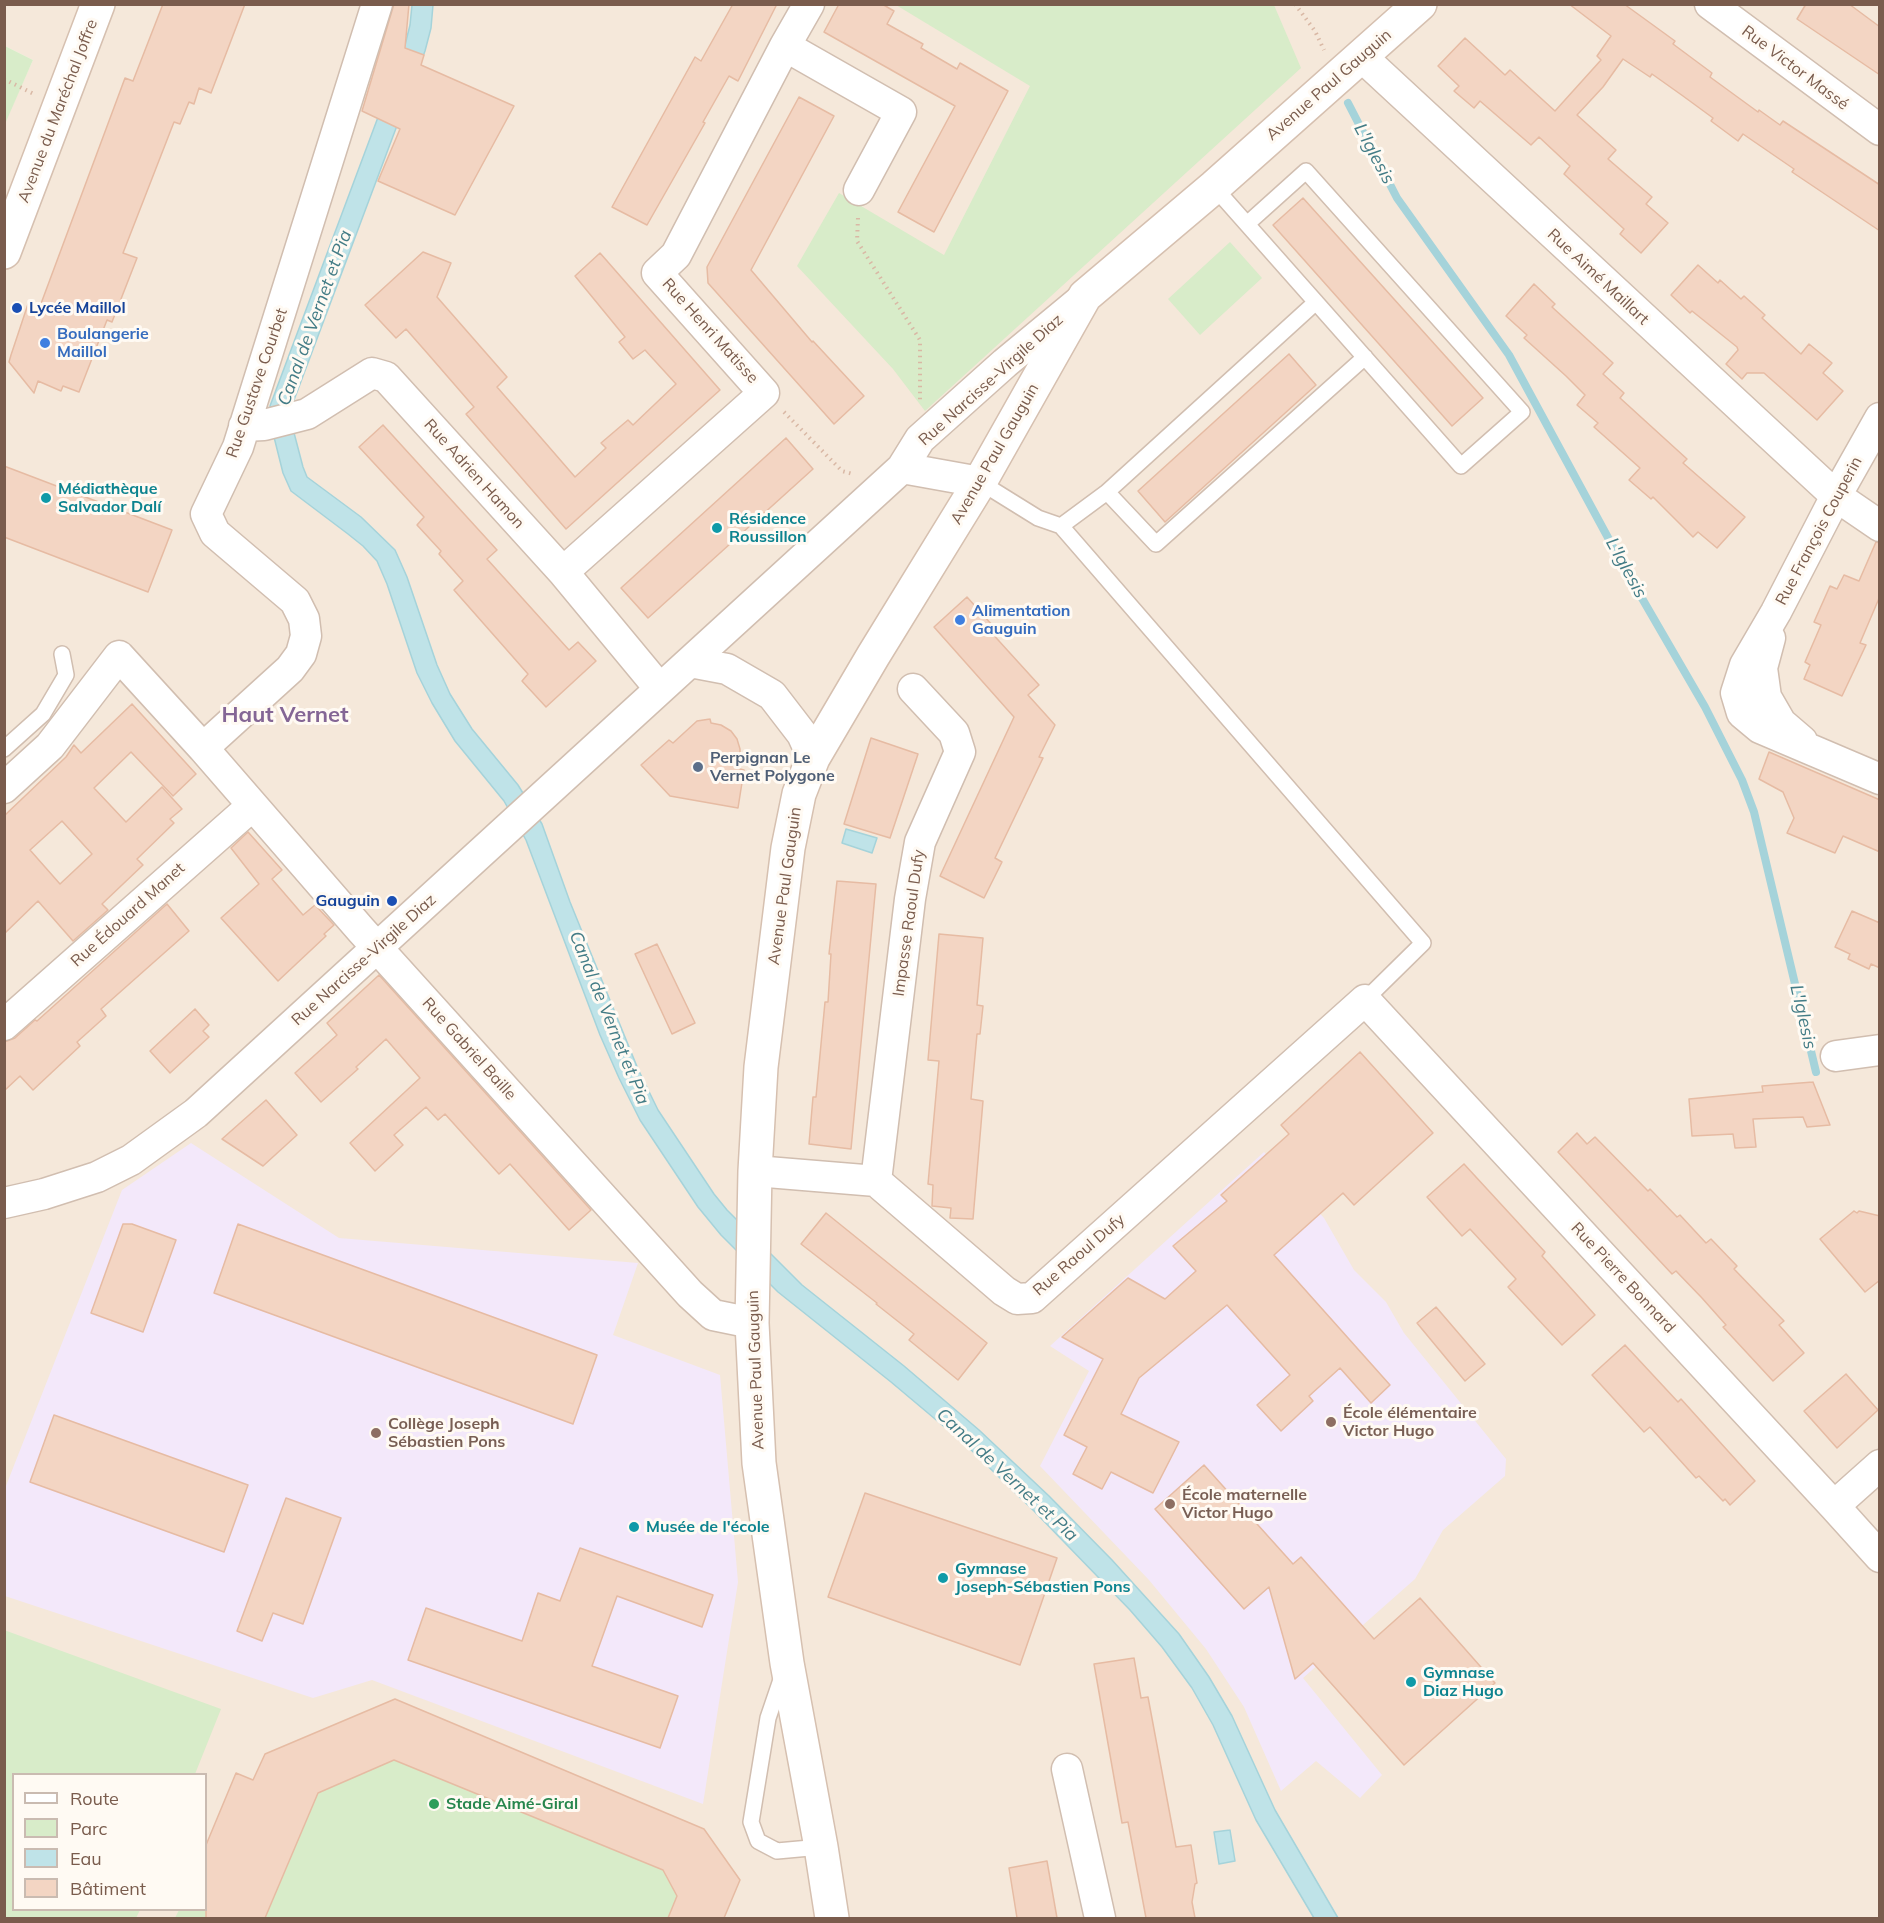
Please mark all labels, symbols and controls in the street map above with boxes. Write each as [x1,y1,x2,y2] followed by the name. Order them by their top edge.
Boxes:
[14,17,102,205] street label: Avenue du Maréchal Joffre
[1738,22,1852,114] street label: Rue Victor Massé
[1263,25,1395,145] street label: Avenue Paul Gauguin
[1349,120,1399,188] water label: L'Iglesis
[1543,225,1653,329] street label: Rue Aimé Maillart
[273,227,357,409] water label: Canal de Vernet et Pia
[658,275,762,387] street label: Rue Henri Matisse
[29,298,126,318] place label: Lycée Maillol
[10,301,24,315] marker: Lycée Maillol
[222,306,292,460] street label: Rue Gustave Courbet
[915,310,1067,450] street label: Rue Narcisse-Virgile Diaz
[57,324,149,362] place label: Boulangerie Maillol
[38,336,52,350] marker: Boulangerie Maillol
[947,380,1043,528] street label: Avenue Paul Gauguin
[420,415,528,533] street label: Rue Adrien Hamon
[1772,453,1866,609] street label: Rue François Couperin
[58,479,161,517] place label: Médiathèque Salvador Dalí
[39,491,53,505] marker: Médiathèque Salvador Dalí
[729,509,807,547] place label: Résidence Roussillon
[710,521,724,535] marker: Résidence Roussillon
[1601,534,1651,602] water label: L'Iglesis
[972,601,1070,639] place label: Alimentation Gauguin
[953,613,967,627] marker: Alimentation Gauguin
[222,702,348,728] district label: Haut Vernet
[710,748,835,786] place label: Perpignan Le Vernet Polygone
[691,760,705,774] marker: Perpignan Le Vernet Polygone
[764,806,806,966] street label: Avenue Paul Gauguin
[889,848,929,998] street label: Impasse Raoul Dufy
[67,859,189,971] street label: Rue Édouard Manet
[288,890,440,1030] street label: Rue Narcisse-Virgile Diaz
[315,891,380,911] place label: Gauguin
[385,894,399,908] marker: Gauguin
[564,928,654,1108] water label: Canal de Vernet et Pia
[1785,983,1821,1051] water label: L'Iglesis
[418,994,520,1104] street label: Rue Gabriel Baille
[1029,1210,1129,1300] street label: Rue Raoul Dufy
[1567,1219,1679,1337] street label: Rue Pierre Bonnard
[744,1290,768,1450] street label: Avenue Paul Gauguin
[1343,1403,1477,1441] place label: École élémentaire Victor Hugo
[932,1404,1082,1546] water label: Canal de Vernet et Pia
[388,1414,505,1452] place label: Collège Joseph Sébastien Pons
[1324,1415,1338,1429] marker: École élémentaire Victor Hugo
[369,1426,383,1440] marker: Collège Joseph Sébastien Pons
[1182,1485,1307,1523] place label: École maternelle Victor Hugo
[1163,1497,1177,1511] marker: École maternelle Victor Hugo
[646,1517,770,1537] place label: Musée de l'école
[627,1520,641,1534] marker: Musée de l'école
[955,1559,1131,1597] place label: Gymnase Joseph-Sébastien Pons
[936,1571,950,1585] marker: Gymnase Joseph-Sébastien Pons
[1423,1663,1503,1701] place label: Gymnase Diaz Hugo
[1404,1675,1418,1689] marker: Gymnase Diaz Hugo
[12,1773,207,1911] legend
[70,1787,119,1810] text: Route
[446,1794,578,1814] place label: Stade Aimé-Giral
[427,1797,441,1811] marker: Stade Aimé-Giral
[70,1817,107,1840] text: Parc
[70,1847,102,1870] text: Eau
[70,1877,146,1900] text: Bâtiment

